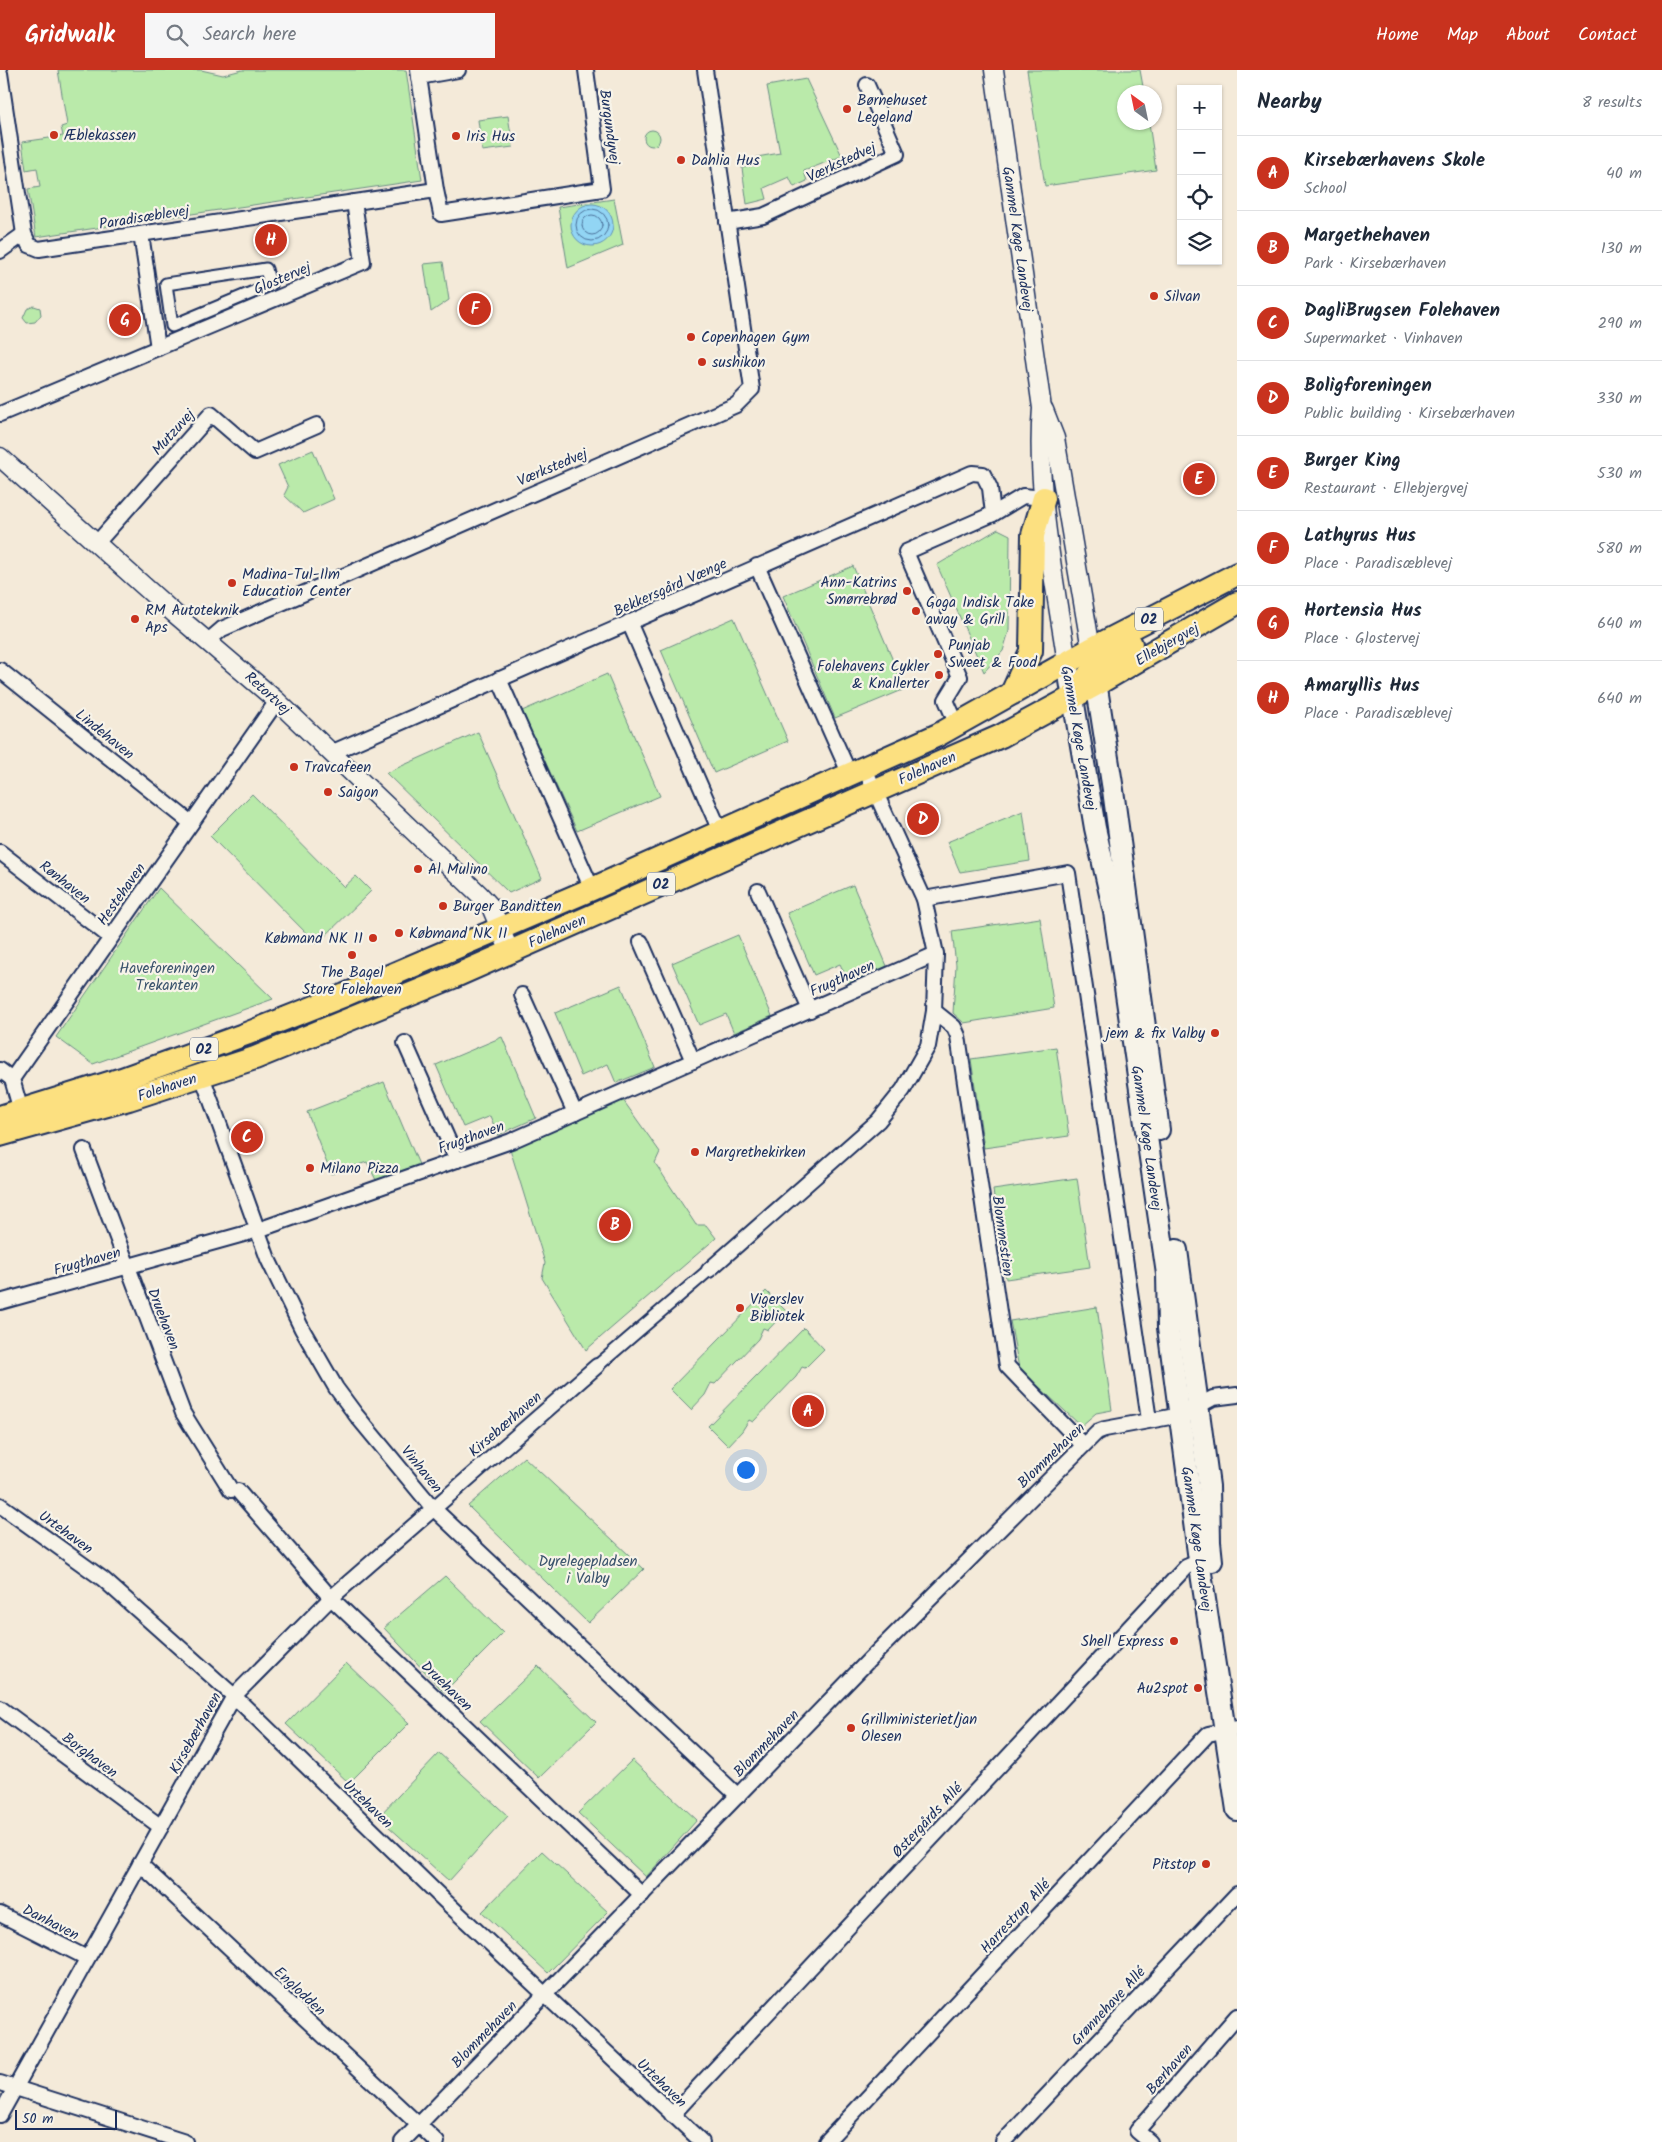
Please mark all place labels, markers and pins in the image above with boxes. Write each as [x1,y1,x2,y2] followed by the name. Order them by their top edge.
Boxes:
[857,89,928,130] place label: Børnehuset Legeland
[841,103,853,115] marker: Børnehuset Legeland
[64,124,136,148] place label: Æblekassen
[466,125,516,149] place label: Iris Hus
[48,129,60,141] marker: Æblekassen
[450,130,462,142] marker: Iris Hus
[691,149,760,173] place label: Dahlia Hus
[675,154,687,166] marker: Dahlia Hus
[255,221,287,259] pin: H
[1164,285,1201,309] place label: Silvan
[459,290,491,328] pin: F
[1148,290,1160,302] marker: Silvan
[109,301,141,339] pin: G
[701,326,810,350] place label: Copenhagen Gym
[685,331,697,343] marker: Copenhagen Gym
[712,351,765,375] place label: sushikon
[696,356,708,368] marker: sushikon
[1183,460,1215,498] pin: E
[242,563,352,604] place label: Madina-Tul-Ilm Education Center
[820,571,898,612] place label: Ann-Katrins Smørrebrød
[226,577,238,589] marker: Madina-Tul-Ilm Education Center
[901,585,913,597] marker: Ann-Katrins Smørrebrød
[926,591,1034,632] place label: Goga Indisk Take away & Grill
[145,599,240,640] place label: RM Autoteknik Aps
[910,605,922,617] marker: Goga Indisk Take away & Grill
[129,613,141,625] marker: RM Autoteknik Aps
[948,634,1037,675] place label: Punjab Sweet & Food
[932,648,944,660] marker: Punjab Sweet & Food
[817,655,930,696] place label: Folehavens Cykler & Knallerter
[933,669,945,681] marker: Folehavens Cykler & Knallerter
[304,756,371,780] place label: Travcafeen
[288,761,300,773] marker: Travcafeen
[338,781,379,805] place label: Saigon
[322,786,334,798] marker: Saigon
[907,800,939,838] pin: D
[428,858,488,882] place label: Al Mulino
[412,863,424,875] marker: Al Mulino
[453,895,562,919] place label: Burger Banditten
[437,900,449,912] marker: Burger Banditten
[409,922,508,946] place label: Købmand NK II
[264,927,363,951] place label: Købmand NK 11
[393,927,405,939] marker: Købmand NK II
[367,932,379,944] marker: Købmand NK 11
[346,949,358,961] marker: The Bagel Store Folehaven
[302,961,402,1002] place label: The Bagel Store Folehaven
[1102,1022,1206,1046] place label: jem & fix Valby
[1209,1027,1221,1039] marker: jem & fix Valby
[231,1118,263,1156] pin: C
[705,1141,806,1165] place label: Margrethekirken
[689,1146,701,1158] marker: Margrethekirken
[320,1157,399,1181] place label: Milano Pizza
[304,1162,316,1174] marker: Milano Pizza
[599,1206,631,1244] pin: B
[750,1288,806,1329] place label: Vigerslev Bibliotek
[734,1302,746,1314] marker: Vigerslev Bibliotek
[792,1392,824,1430] pin: A
[1081,1630,1165,1654] place label: Shell Express
[1168,1635,1180,1647] marker: Shell Express
[1137,1677,1188,1701] place label: Au2spot
[1192,1682,1204,1694] marker: Au2spot
[861,1708,977,1749] place label: Grillministeriet/jan Olesen
[845,1722,857,1734] marker: Grillministeriet/jan Olesen
[1152,1853,1196,1877] place label: Pitstop
[1200,1858,1212,1870] marker: Pitstop

